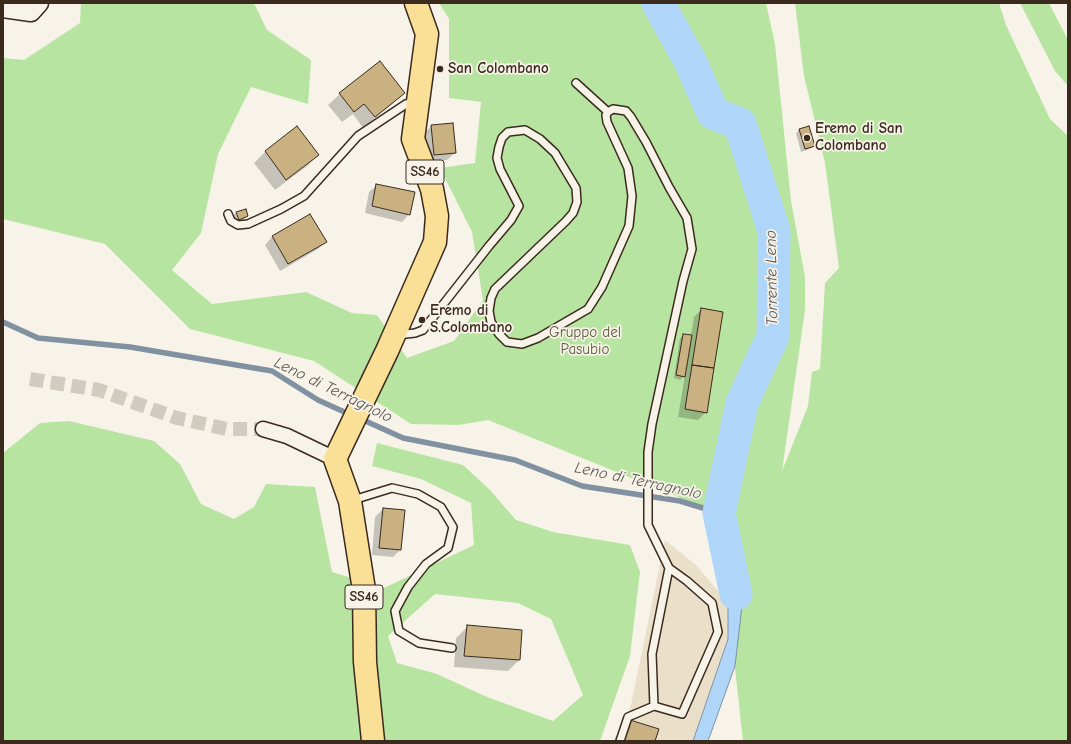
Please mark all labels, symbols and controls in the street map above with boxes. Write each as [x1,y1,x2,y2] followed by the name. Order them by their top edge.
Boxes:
[448,60,549,78] place label: San Colombano
[435,64,445,74] marker: San Colombano
[815,120,903,155] place label: Eremo di San Colombano
[802,133,812,143] marker: Eremo di San Colombano
[406,160,444,184] road number: SS46
[762,230,782,326] water label: Torrente Leno
[430,302,512,337] place label: Eremo di S.Colombano
[417,315,427,325] marker: Eremo di S.Colombano
[549,324,621,359] park label: Gruppo del Pasubio
[271,353,395,427] water label: Leno di Terragnolo
[573,458,703,504] water label: Leno di Terragnolo
[345,585,383,609] road number: SS46

